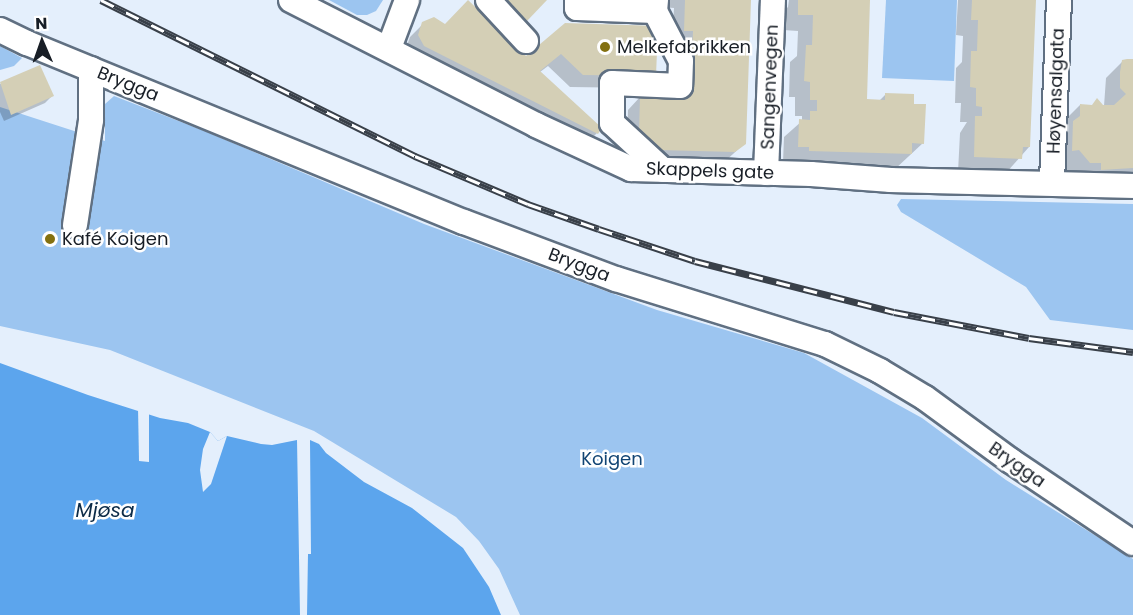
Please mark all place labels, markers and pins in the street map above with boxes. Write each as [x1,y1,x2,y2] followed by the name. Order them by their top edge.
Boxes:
[617,36,751,58] place label: Melkefabrikken
[598,40,612,54] marker: Melkefabrikken
[62,228,168,250] place label: Kafé Koigen
[43,232,57,246] marker: Kafé Koigen

